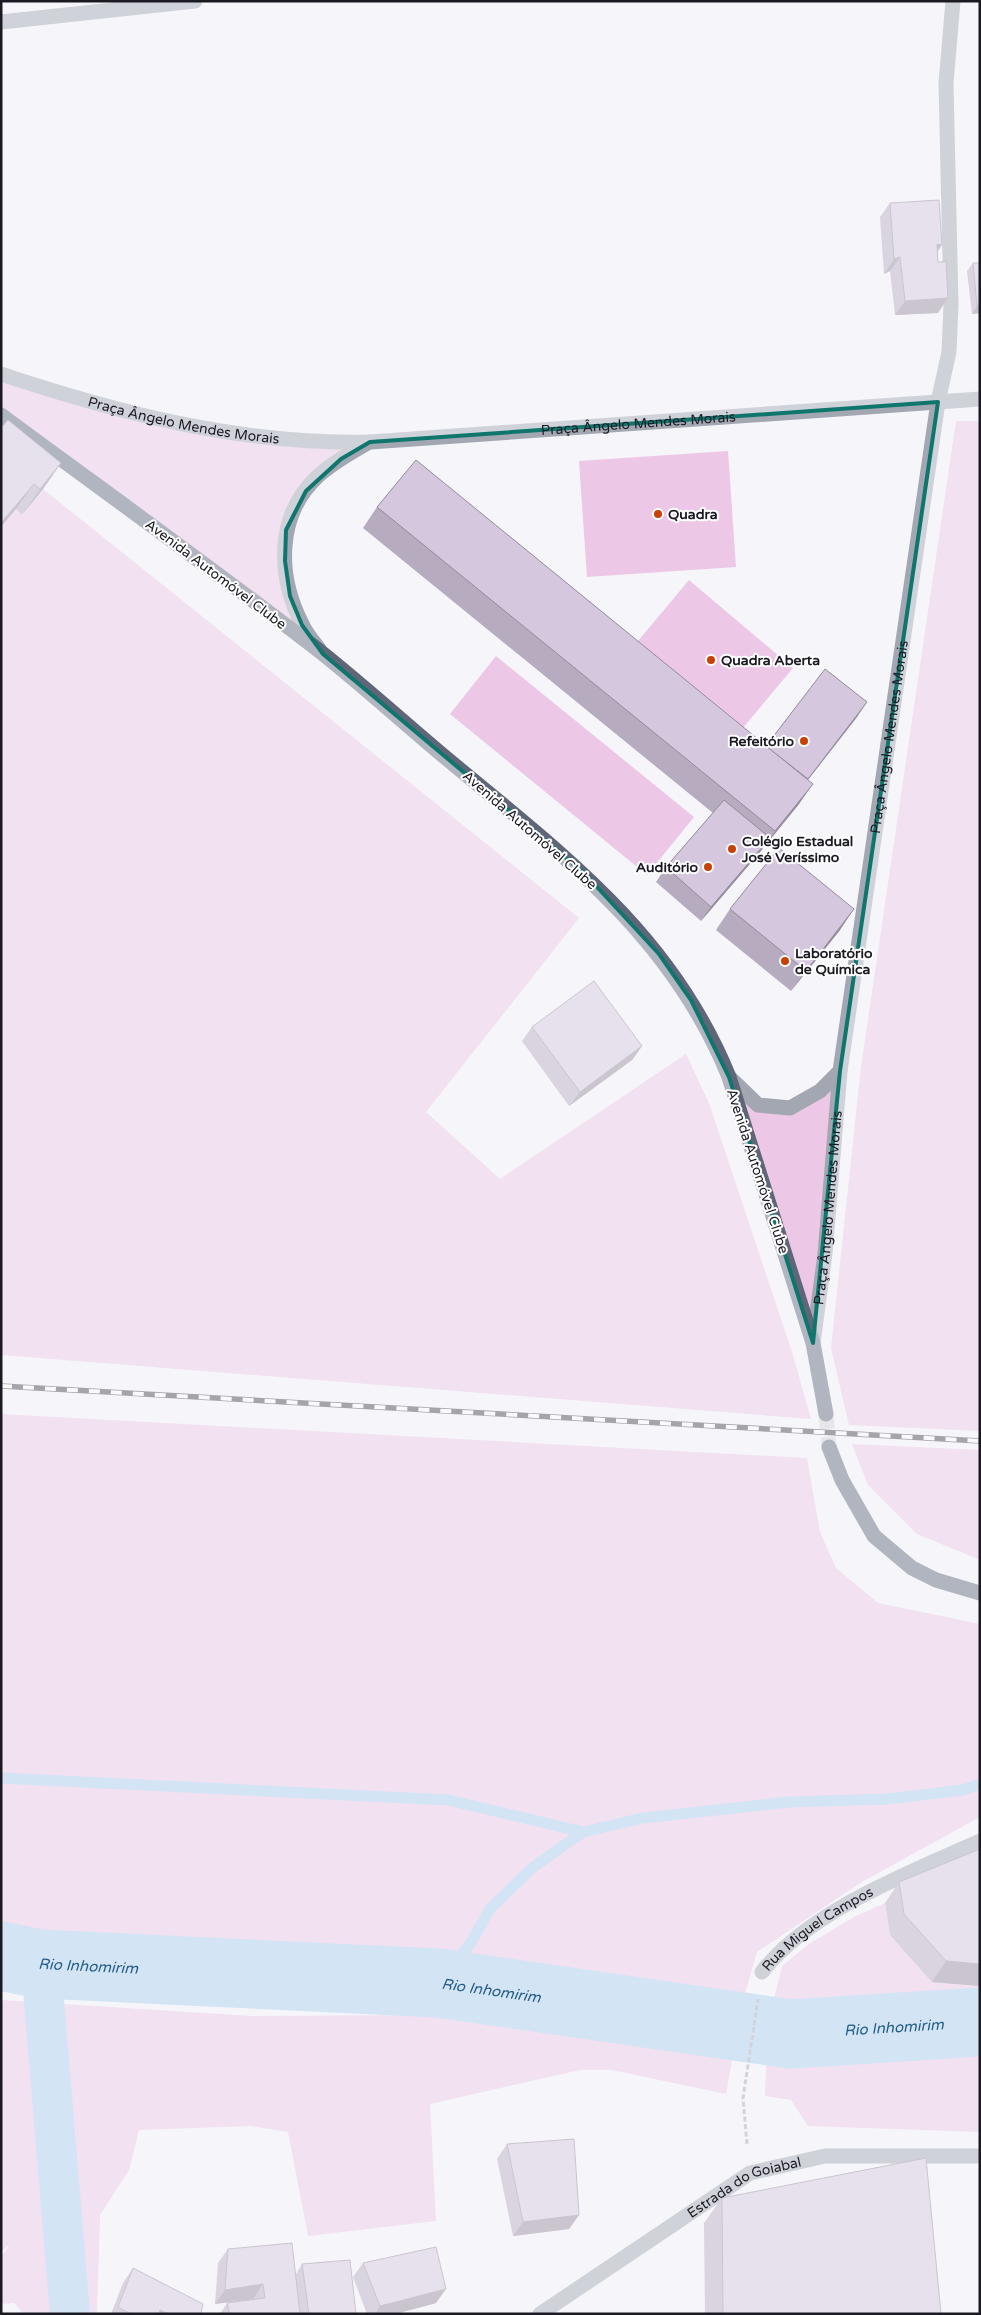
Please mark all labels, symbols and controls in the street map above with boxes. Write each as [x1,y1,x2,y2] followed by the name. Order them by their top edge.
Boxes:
[86,393,281,448] street label: Praça Ângelo Mendes Morais
[540,408,736,439] street label: Praça Ângelo Mendes Morais
[668,506,718,523] place label: Quadra
[652,508,664,520] marker: Quadra
[142,516,290,633] street label: Avenida Automóvel Clube
[867,639,912,835] street label: Praça Ângelo Mendes Morais
[721,652,820,669] place label: Quadra Aberta
[705,654,717,666] marker: Quadra Aberta
[729,733,794,750] place label: Refeitório
[798,735,810,747] marker: Refeitório
[459,767,600,893] street label: Avenida Automóvel Clube
[741,833,853,866] place label: Colégio Estadual José Veríssimo
[726,843,738,855] marker: Colégio Estadual José Veríssimo
[636,859,698,876] place label: Auditório
[702,861,714,873] marker: Auditório
[795,945,873,978] place label: Laboratório de Química
[779,955,791,967] marker: Laboratório de Química
[723,1087,792,1256] street label: Avenida Automóvel Clube
[810,1110,846,1306] street label: Praça Ângelo Mendes Morais
[758,1883,876,1975] street label: Rua Miguel Campos
[38,1955,140,1978] water label: Rio Inhomirim
[441,1975,543,2007] water label: Rio Inhomirim
[843,2015,945,2040] water label: Rio Inhomirim
[684,2154,803,2222] street label: Estrada do Goiabal

